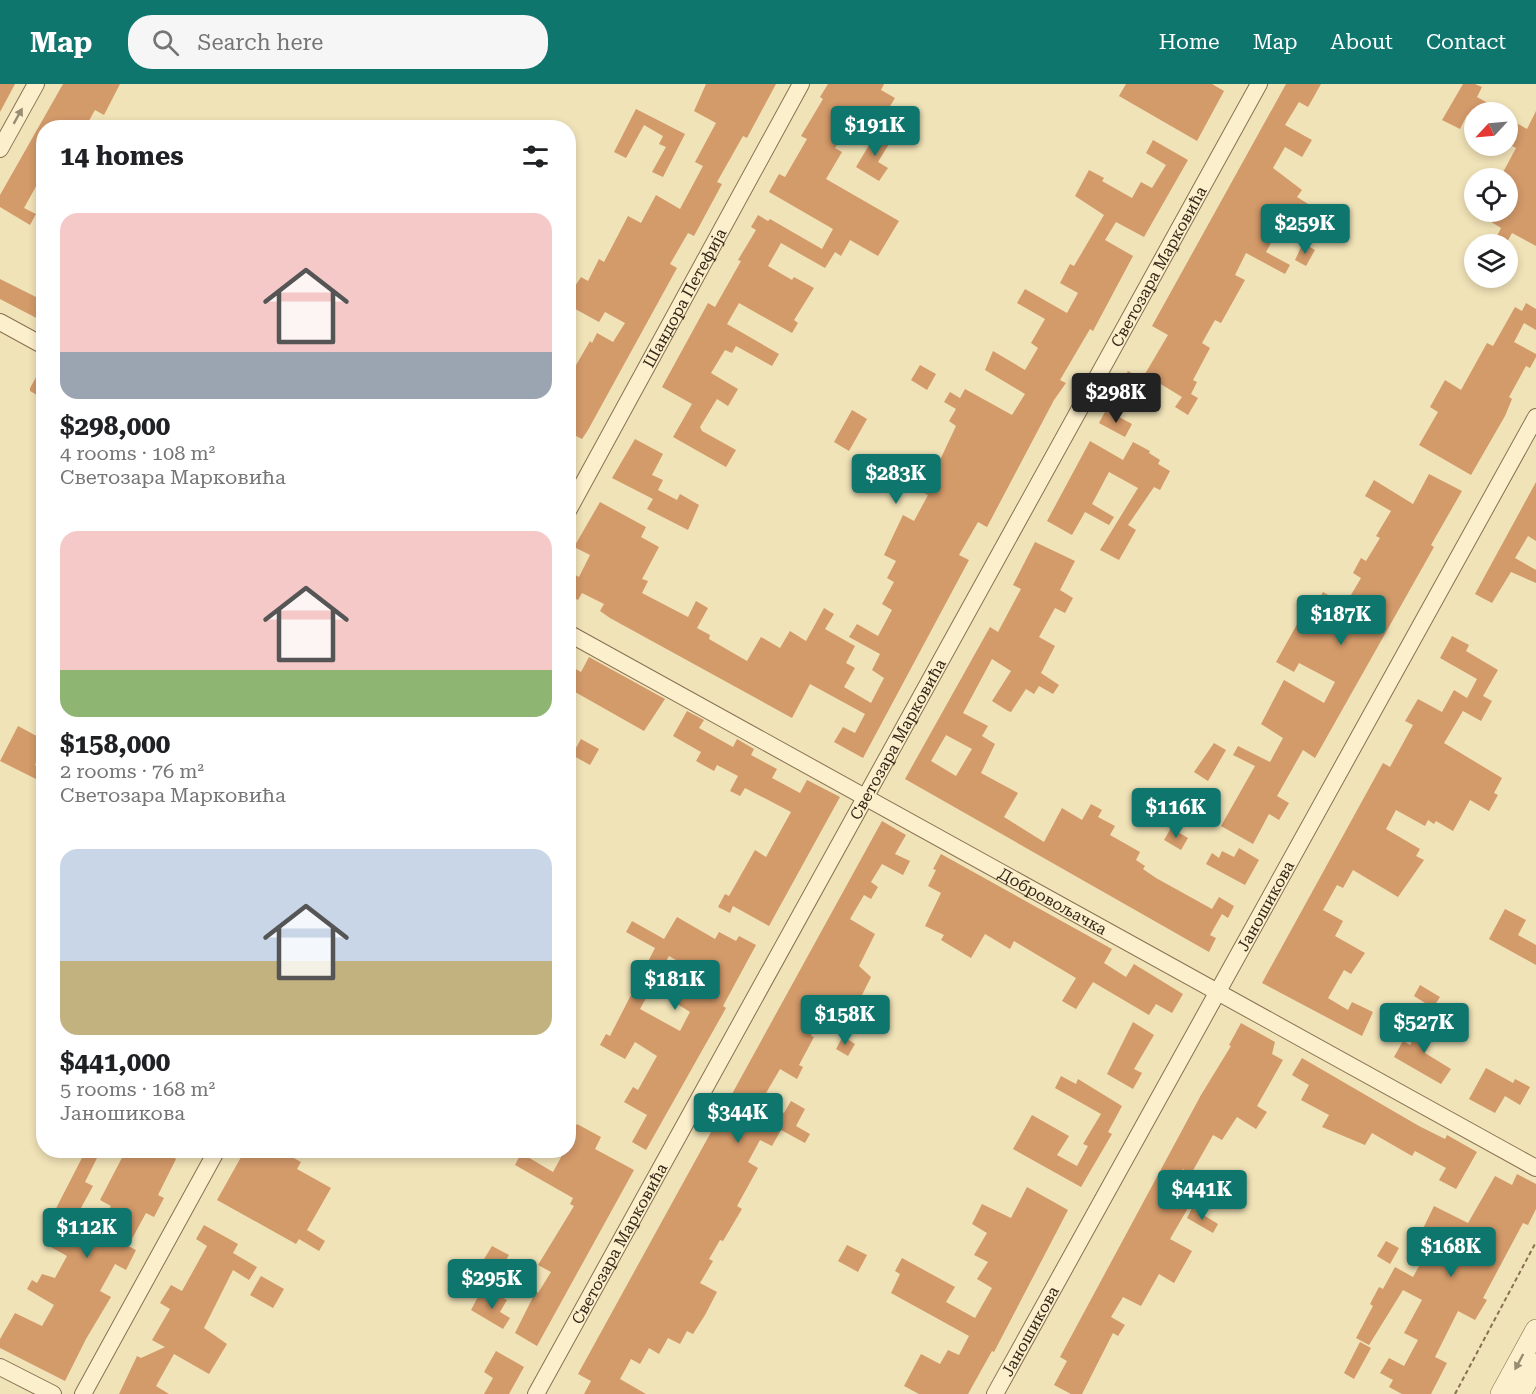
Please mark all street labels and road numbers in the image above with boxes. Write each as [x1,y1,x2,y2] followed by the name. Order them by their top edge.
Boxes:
[1106,182,1211,350] street label: Светозара Марковића
[639,224,730,371] street label: Шандора Петефија
[845,655,950,823] street label: Светозара Марковића
[1233,857,1298,954] street label: Јаношикова
[995,863,1111,939] street label: Добровољачка
[567,1159,671,1327] street label: Светозара Марковића
[997,1282,1063,1379] street label: Јаношикова

